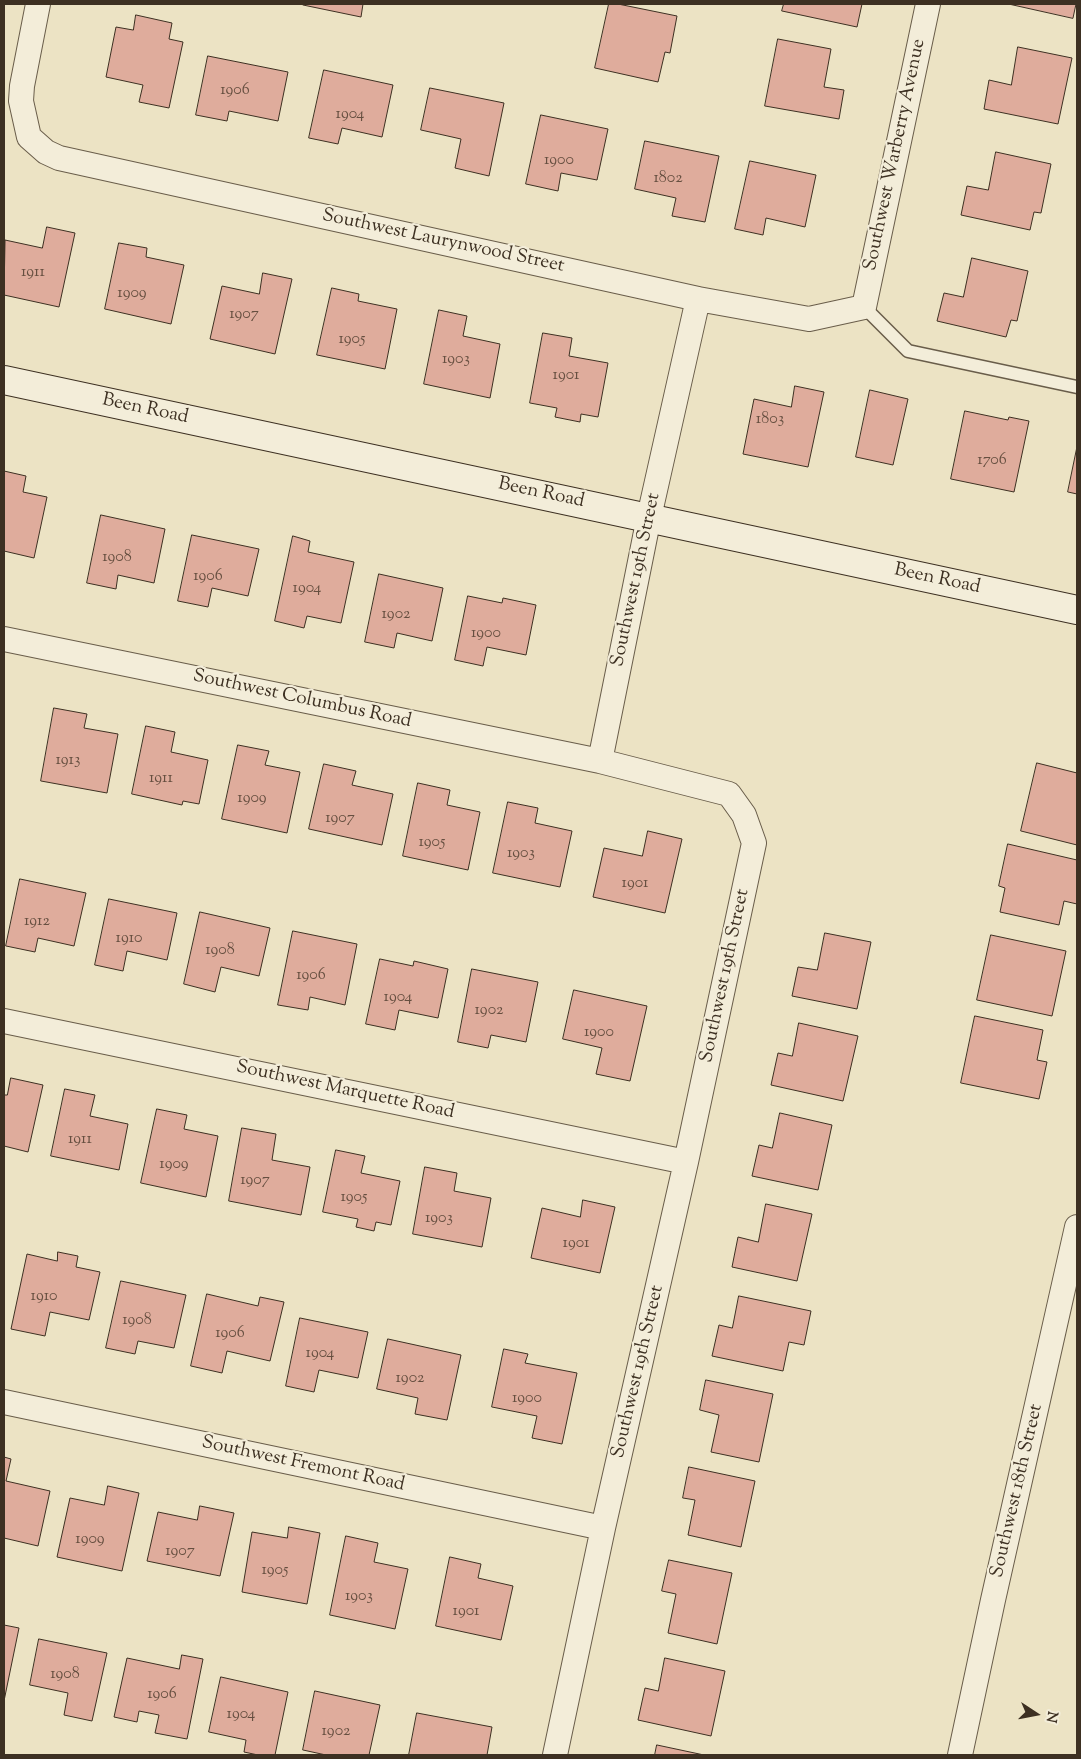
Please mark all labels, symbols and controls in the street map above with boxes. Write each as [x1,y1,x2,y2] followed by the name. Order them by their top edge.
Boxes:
[860,37,932,273] street label: Southwest Warberry Avenue
[220,81,250,101] house number: 1906
[336,105,364,125] house number: 1904
[544,151,574,171] house number: 1900
[653,169,683,189] house number: 1802
[320,205,566,279] street label: Southwest Laurynwood Street
[21,263,45,283] house number: 1911
[117,284,147,304] house number: 1909
[229,305,259,325] house number: 1907
[339,330,365,350] house number: 1905
[442,350,470,370] house number: 1903
[553,366,579,386] house number: 1901
[100,390,190,430] street label: Been Road
[756,410,784,430] house number: 1803
[977,451,1007,471] house number: 1706
[496,474,586,514] street label: Been Road
[607,491,667,669] street label: Southwest 19th Street
[102,548,132,568] house number: 1908
[892,560,982,600] street label: Been Road
[193,567,223,587] house number: 1906
[293,579,321,599] house number: 1904
[382,605,410,625] house number: 1902
[471,624,501,644] house number: 1900
[191,666,413,734] street label: Southwest Columbus Road
[56,751,80,771] house number: 1913
[149,769,173,789] house number: 1911
[237,789,267,809] house number: 1909
[325,809,355,829] house number: 1907
[419,833,445,853] house number: 1905
[507,844,535,864] house number: 1903
[622,874,648,894] house number: 1901
[696,887,756,1065] street label: Southwest 19th Street
[24,912,50,932] house number: 1912
[116,929,142,949] house number: 1910
[205,941,235,961] house number: 1908
[296,966,326,986] house number: 1906
[384,988,412,1008] house number: 1904
[475,1001,503,1021] house number: 1902
[584,1023,614,1043] house number: 1900
[234,1057,456,1125] street label: Southwest Marquette Road
[68,1130,92,1150] house number: 1911
[159,1155,189,1175] house number: 1909
[240,1171,270,1191] house number: 1907
[341,1188,367,1208] house number: 1905
[425,1209,453,1229] house number: 1903
[563,1234,589,1254] house number: 1901
[608,1283,670,1461] street label: Southwest 19th Street
[31,1287,57,1307] house number: 1910
[122,1311,152,1331] house number: 1908
[215,1324,245,1344] house number: 1906
[306,1344,334,1364] house number: 1904
[396,1369,424,1389] house number: 1902
[512,1389,542,1409] house number: 1900
[987,1402,1049,1580] street label: Southwest 18th Street
[199,1432,407,1498] street label: Southwest Fremont Road
[75,1530,105,1550] house number: 1909
[165,1542,195,1562] house number: 1907
[262,1561,288,1581] house number: 1905
[345,1587,373,1607] house number: 1903
[453,1602,479,1622] house number: 1901
[50,1665,80,1685] house number: 1908
[147,1685,177,1705] house number: 1906
[1011,1689,1061,1739] north arrow
[227,1705,255,1725] house number: 1904
[1040,1709,1062,1724] text: N
[322,1722,350,1742] house number: 1902

